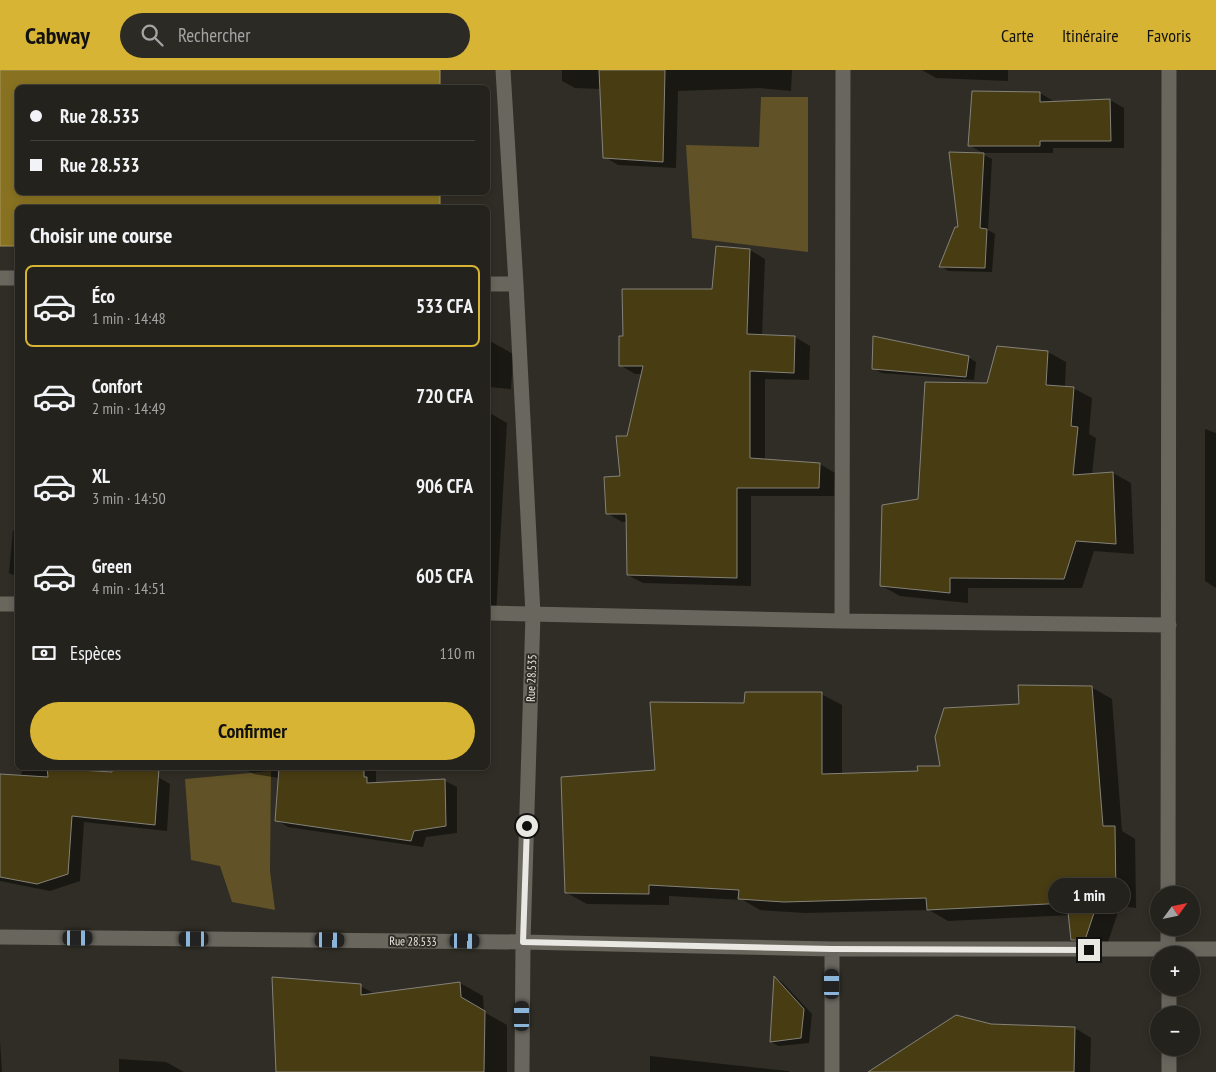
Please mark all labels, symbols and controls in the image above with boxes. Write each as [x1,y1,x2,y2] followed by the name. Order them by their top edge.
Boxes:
[120,13,470,58] search box
[25,20,90,51] text: Cabway
[138,21,166,49] icon: search
[178,23,250,47] text: Rechercher
[1001,24,1034,47] text: Carte
[1062,24,1119,47] text: Itinéraire
[1147,24,1191,47] text: Favoris
[60,104,140,128] text: Rue 28.535
[60,153,140,177] text: Rue 28.533
[30,221,172,249] text: Choisir une course
[32,284,77,329] icon: car
[92,284,115,308] text: Éco
[416,294,473,318] text: 533 CFA
[92,308,166,328] text: 1 min · 14:48
[32,374,77,419] icon: car
[92,374,142,398] text: Confort
[416,384,473,408] text: 720 CFA
[92,398,166,418] text: 2 min · 14:49
[32,464,77,509] icon: car
[92,464,110,488] text: XL
[416,474,473,498] text: 906 CFA
[92,488,166,508] text: 3 min · 14:50
[32,554,77,599] icon: car
[92,554,132,578] text: Green
[416,564,473,588] text: 605 CFA
[92,578,166,598] text: 4 min · 14:51
[30,639,58,667] icon: cash
[70,641,121,665] text: Espèces
[440,643,475,663] text: 110 m
[523,654,539,702] street label: Rue 28.535
[30,702,475,760] button: Confirmer
[516,815,538,837] route start
[1048,878,1130,912] callout: 1 min
[1073,885,1105,905] text: 1 min
[1150,886,1200,936] north arrow
[1150,886,1200,1056] map controls
[63,931,93,946] car
[179,932,209,947] car
[314,932,345,948] car
[389,933,437,949] street label: Rue 28.533
[449,933,480,949] car
[1078,939,1100,961] route end
[1150,946,1200,996] button: +
[824,969,839,999] car
[514,1001,529,1031] car
[1150,1006,1200,1056] button: −

